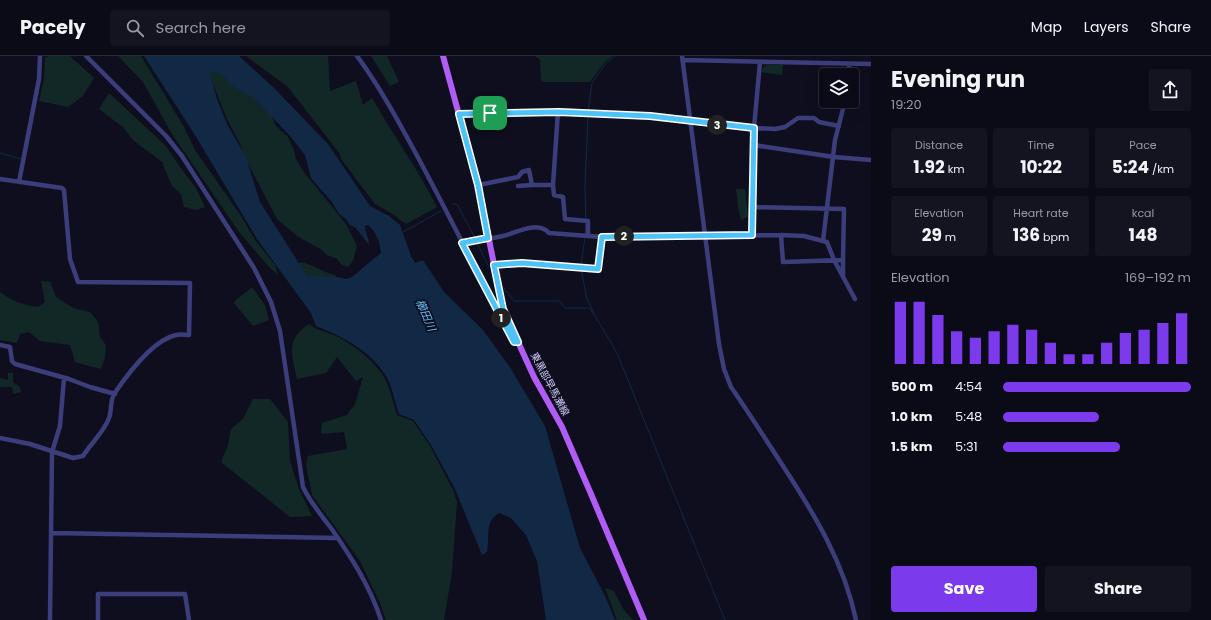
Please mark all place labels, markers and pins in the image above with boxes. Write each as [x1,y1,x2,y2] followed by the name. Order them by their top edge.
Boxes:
[473,96,507,130] pin
[707,115,727,135] pin: 3
[614,226,634,246] pin: 2
[491,308,511,328] pin: 1

